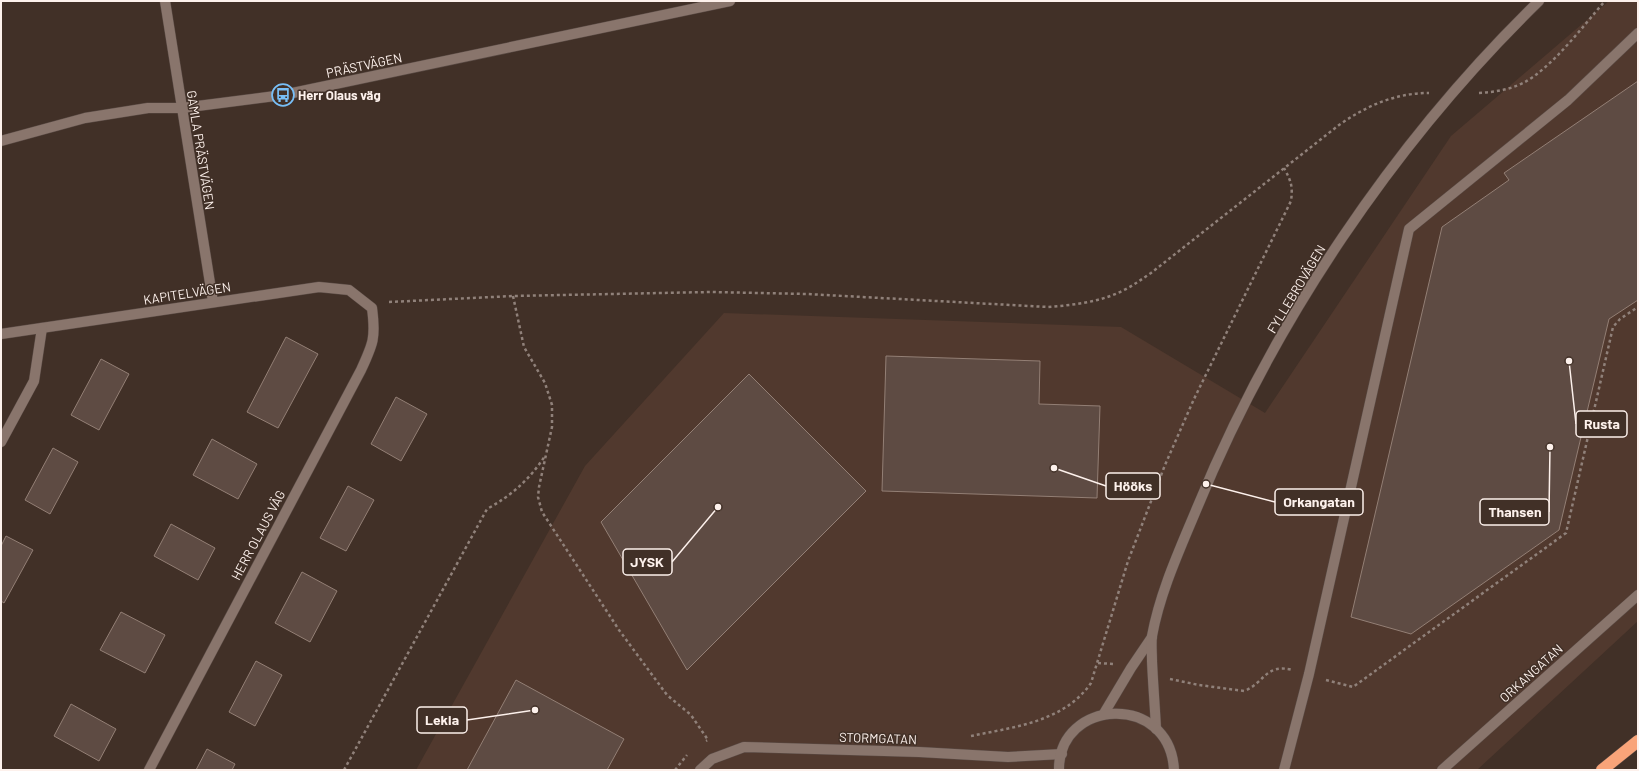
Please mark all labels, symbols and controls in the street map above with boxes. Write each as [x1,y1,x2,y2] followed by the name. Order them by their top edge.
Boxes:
[325,49,403,81] street label: PRÄSTVÄGEN
[270,82,296,108] bus stop icon: Herr Olaus väg
[298,87,381,103] place label: Herr Olaus väg
[184,89,218,211] street label: GAMLA PRÄSTVÄGEN
[1263,242,1329,336] street label: FYLLEBROVÄGEN
[142,278,232,308] street label: KAPITELVÄGEN
[1576,411,1627,437] callout: Rusta
[1584,415,1620,432] text: Rusta
[1106,473,1160,499] callout: Hööks
[1114,477,1152,494] text: Hööks
[228,487,288,583] street label: HERR OLAUS VÄG
[1275,489,1363,515] callout: Orkangatan
[1283,493,1355,510] text: Orkangatan
[1480,499,1549,525] callout: Thansen
[1488,503,1542,520] text: Thansen
[623,549,672,575] callout: JYSK
[630,553,664,570] text: JYSK
[1496,640,1566,706] street label: ORKANGATAN
[417,707,467,733] callout: Lekia
[425,711,459,728] text: Lekia
[839,729,917,747] street label: STORMGATAN

